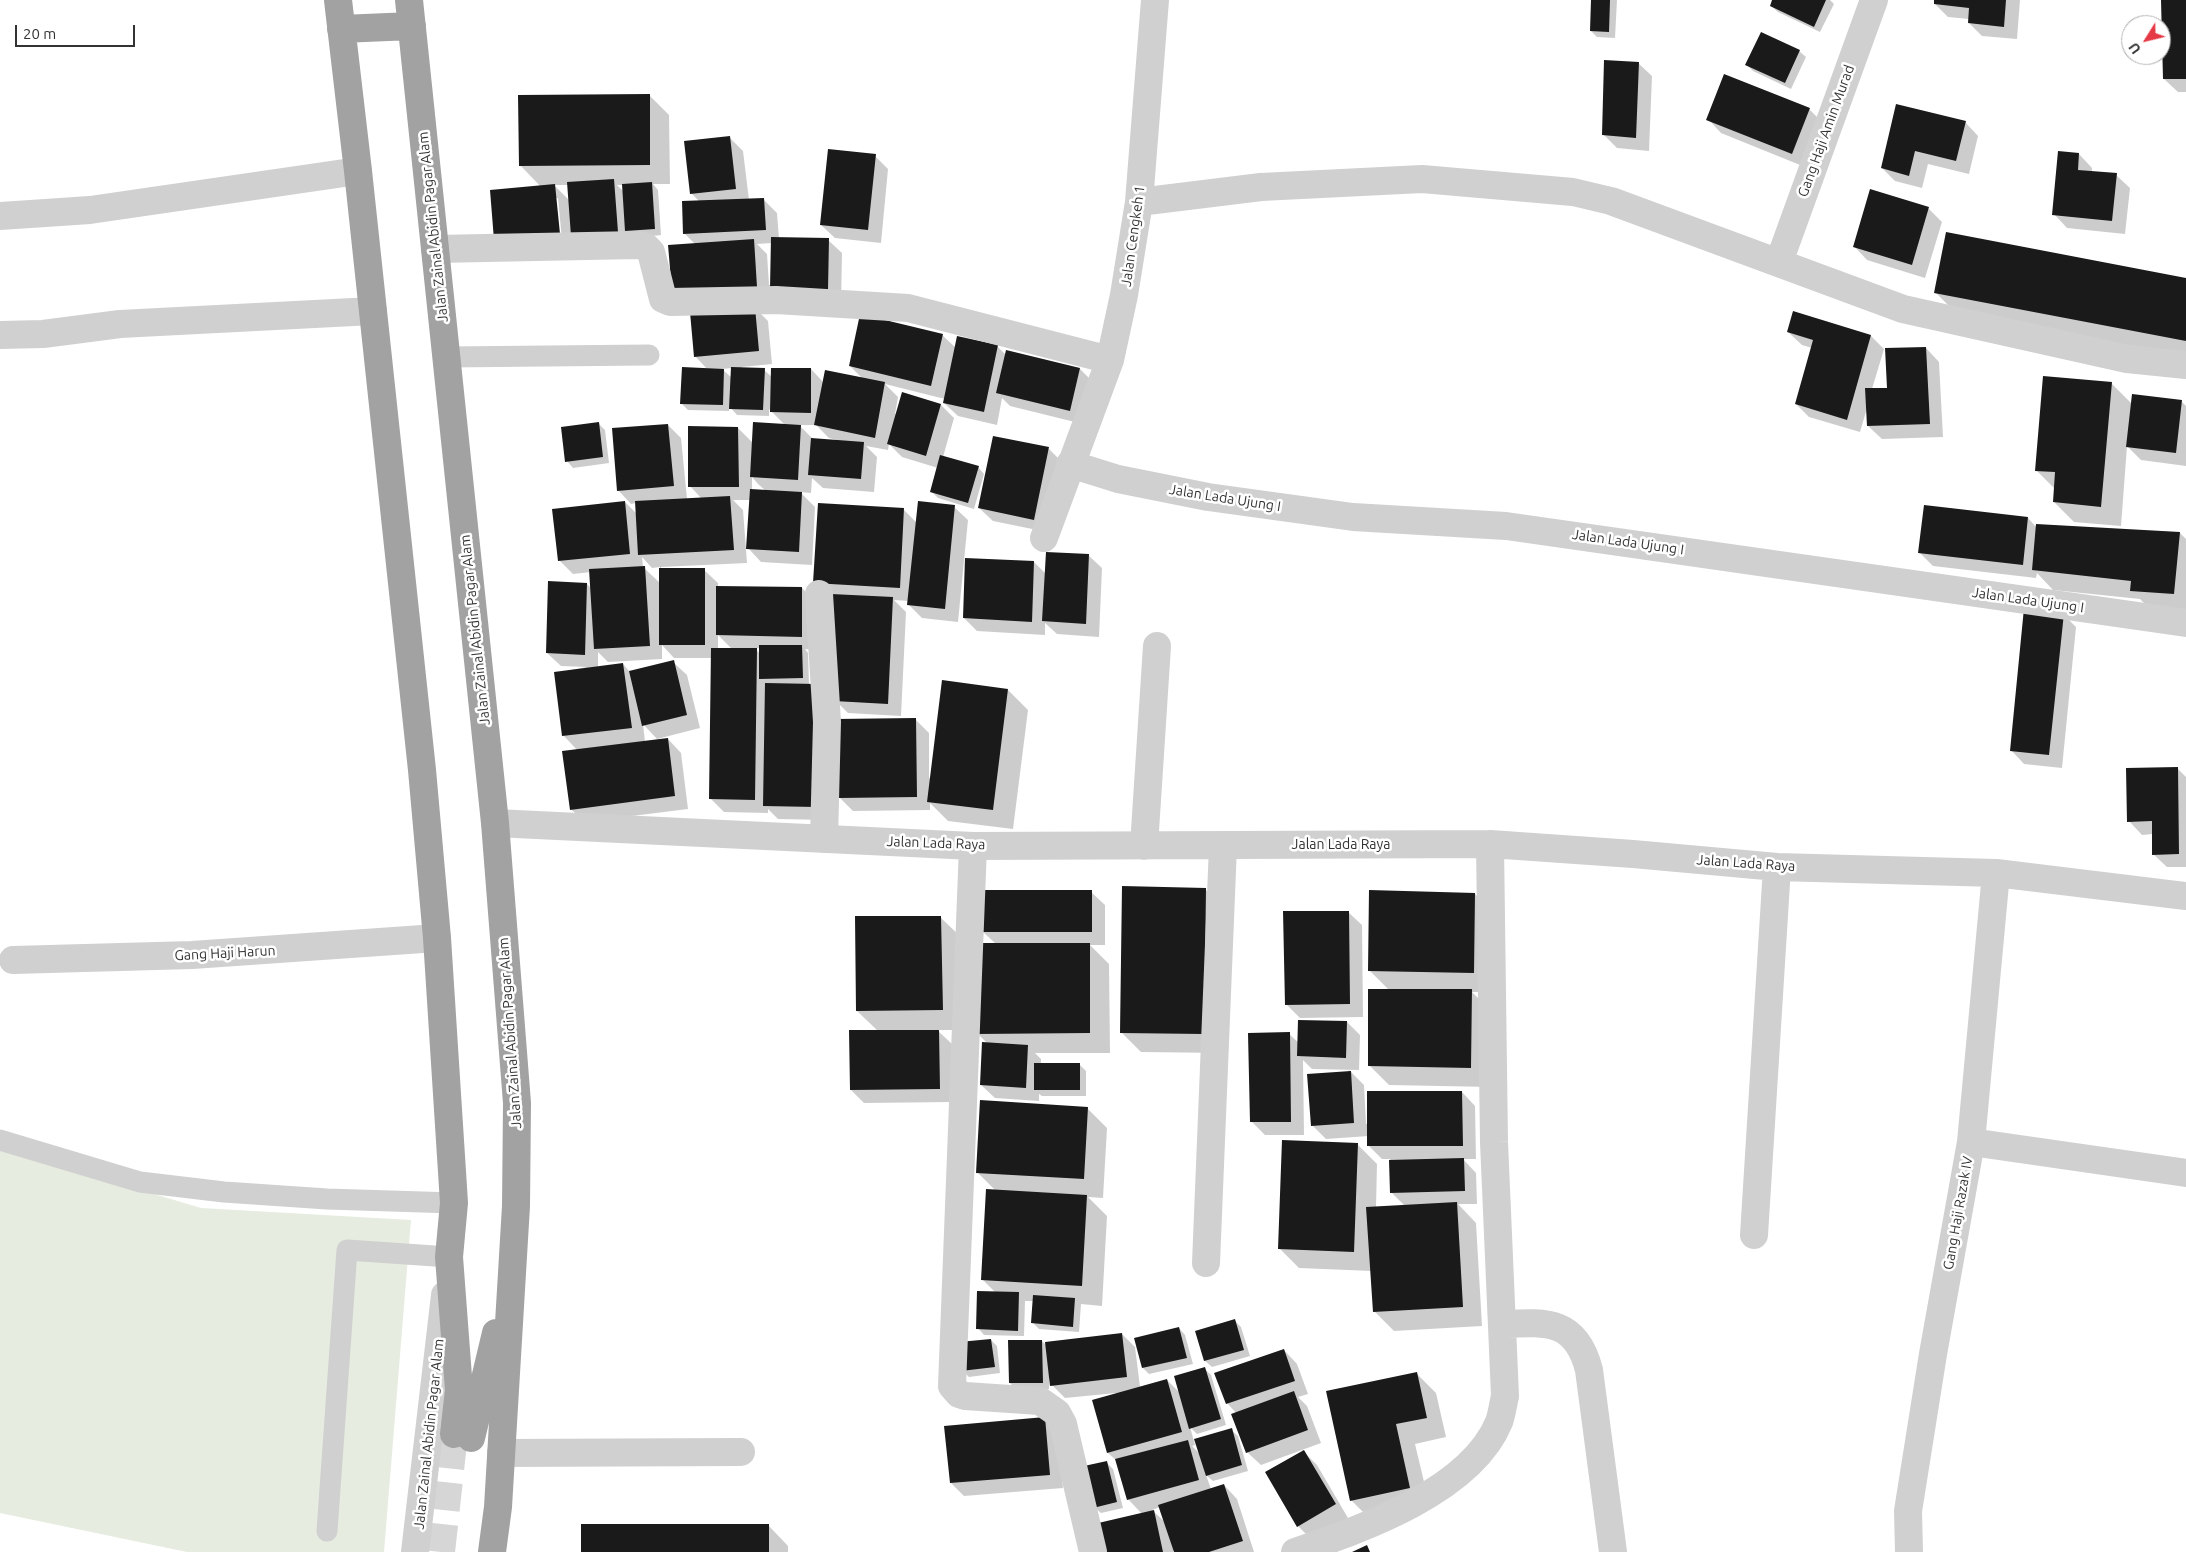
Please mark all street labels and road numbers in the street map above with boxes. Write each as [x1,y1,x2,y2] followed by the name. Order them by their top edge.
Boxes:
[1794,63,1858,199] street label: Gang Haji Amin Murad
[415,131,451,323] street label: Jalan Zainal Abidin Pagar Alam
[1118,184,1148,288] street label: Jalan Cengkeh 1
[1168,481,1282,515] street label: Jalan Lada Ujung I
[1571,526,1685,558] street label: Jalan Lada Ujung I
[457,534,493,726] street label: Jalan Zainal Abidin Pagar Alam
[1971,584,2085,616] street label: Jalan Lada Ujung I
[886,833,986,853] street label: Jalan Lada Raya
[1292,836,1390,852] street label: Jalan Lada Raya
[1696,851,1796,875] street label: Jalan Lada Raya
[495,937,525,1129] street label: Jalan Zainal Abidin Pagar Alam
[174,942,276,964] street label: Gang Haji Harun
[1940,1155,1976,1271] street label: Gang Haji Razak IV
[411,1338,447,1530] street label: Jalan Zainal Abidin Pagar Alam

